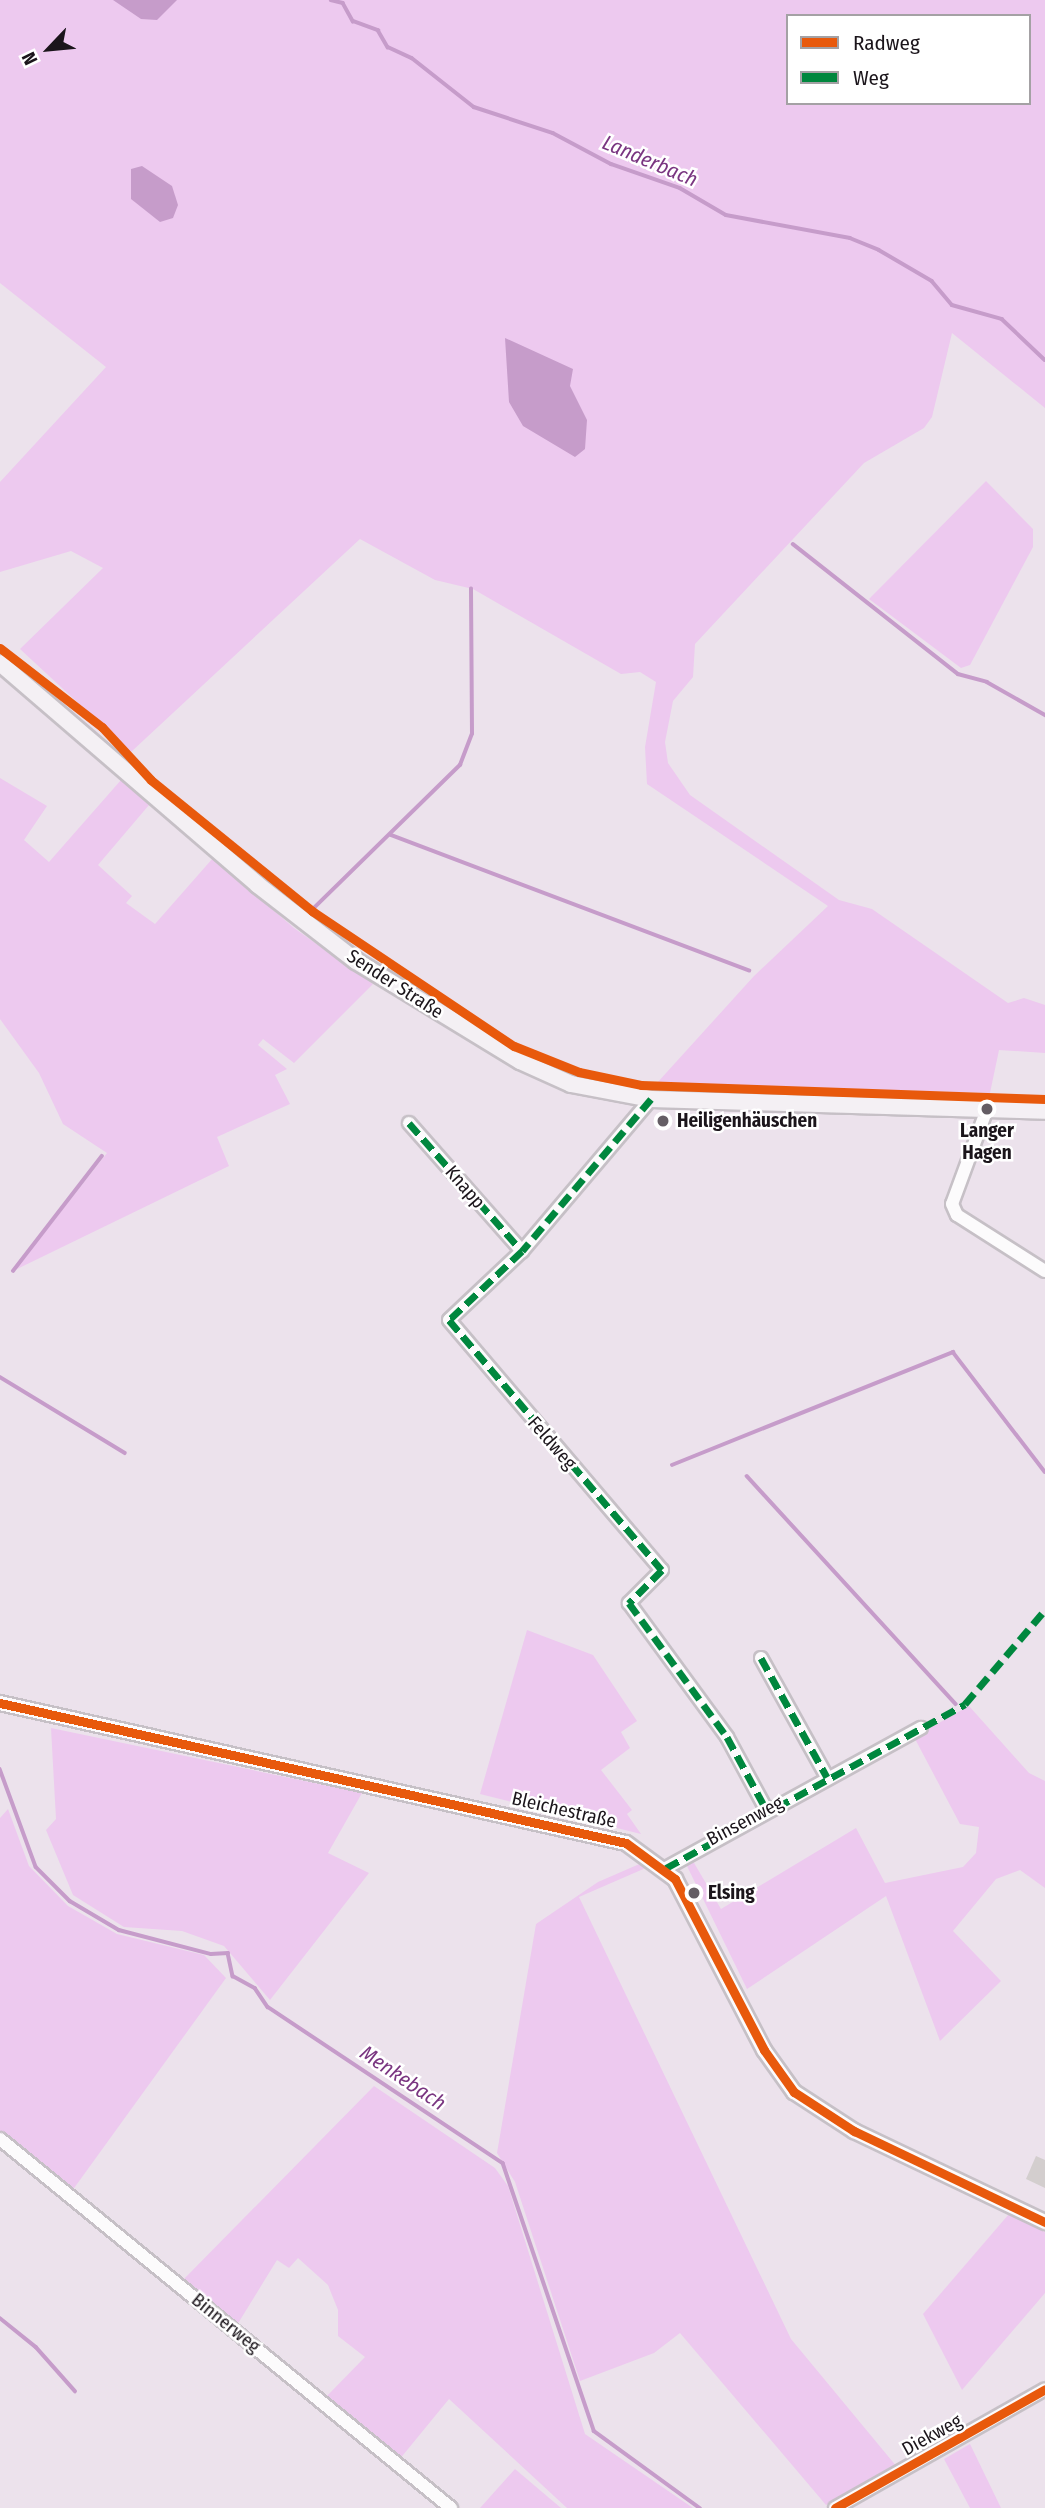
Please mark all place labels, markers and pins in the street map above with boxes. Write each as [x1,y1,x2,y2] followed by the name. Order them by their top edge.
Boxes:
[979,1101,995,1117] marker: Langer Hagen
[677,1110,817,1132] place label: Heiligenhäuschen
[655,1113,671,1129] marker: Heiligenhäuschen
[960,1120,1014,1164] place label: Langer Hagen
[708,1882,755,1904] place label: Elsing
[686,1885,702,1901] marker: Elsing

